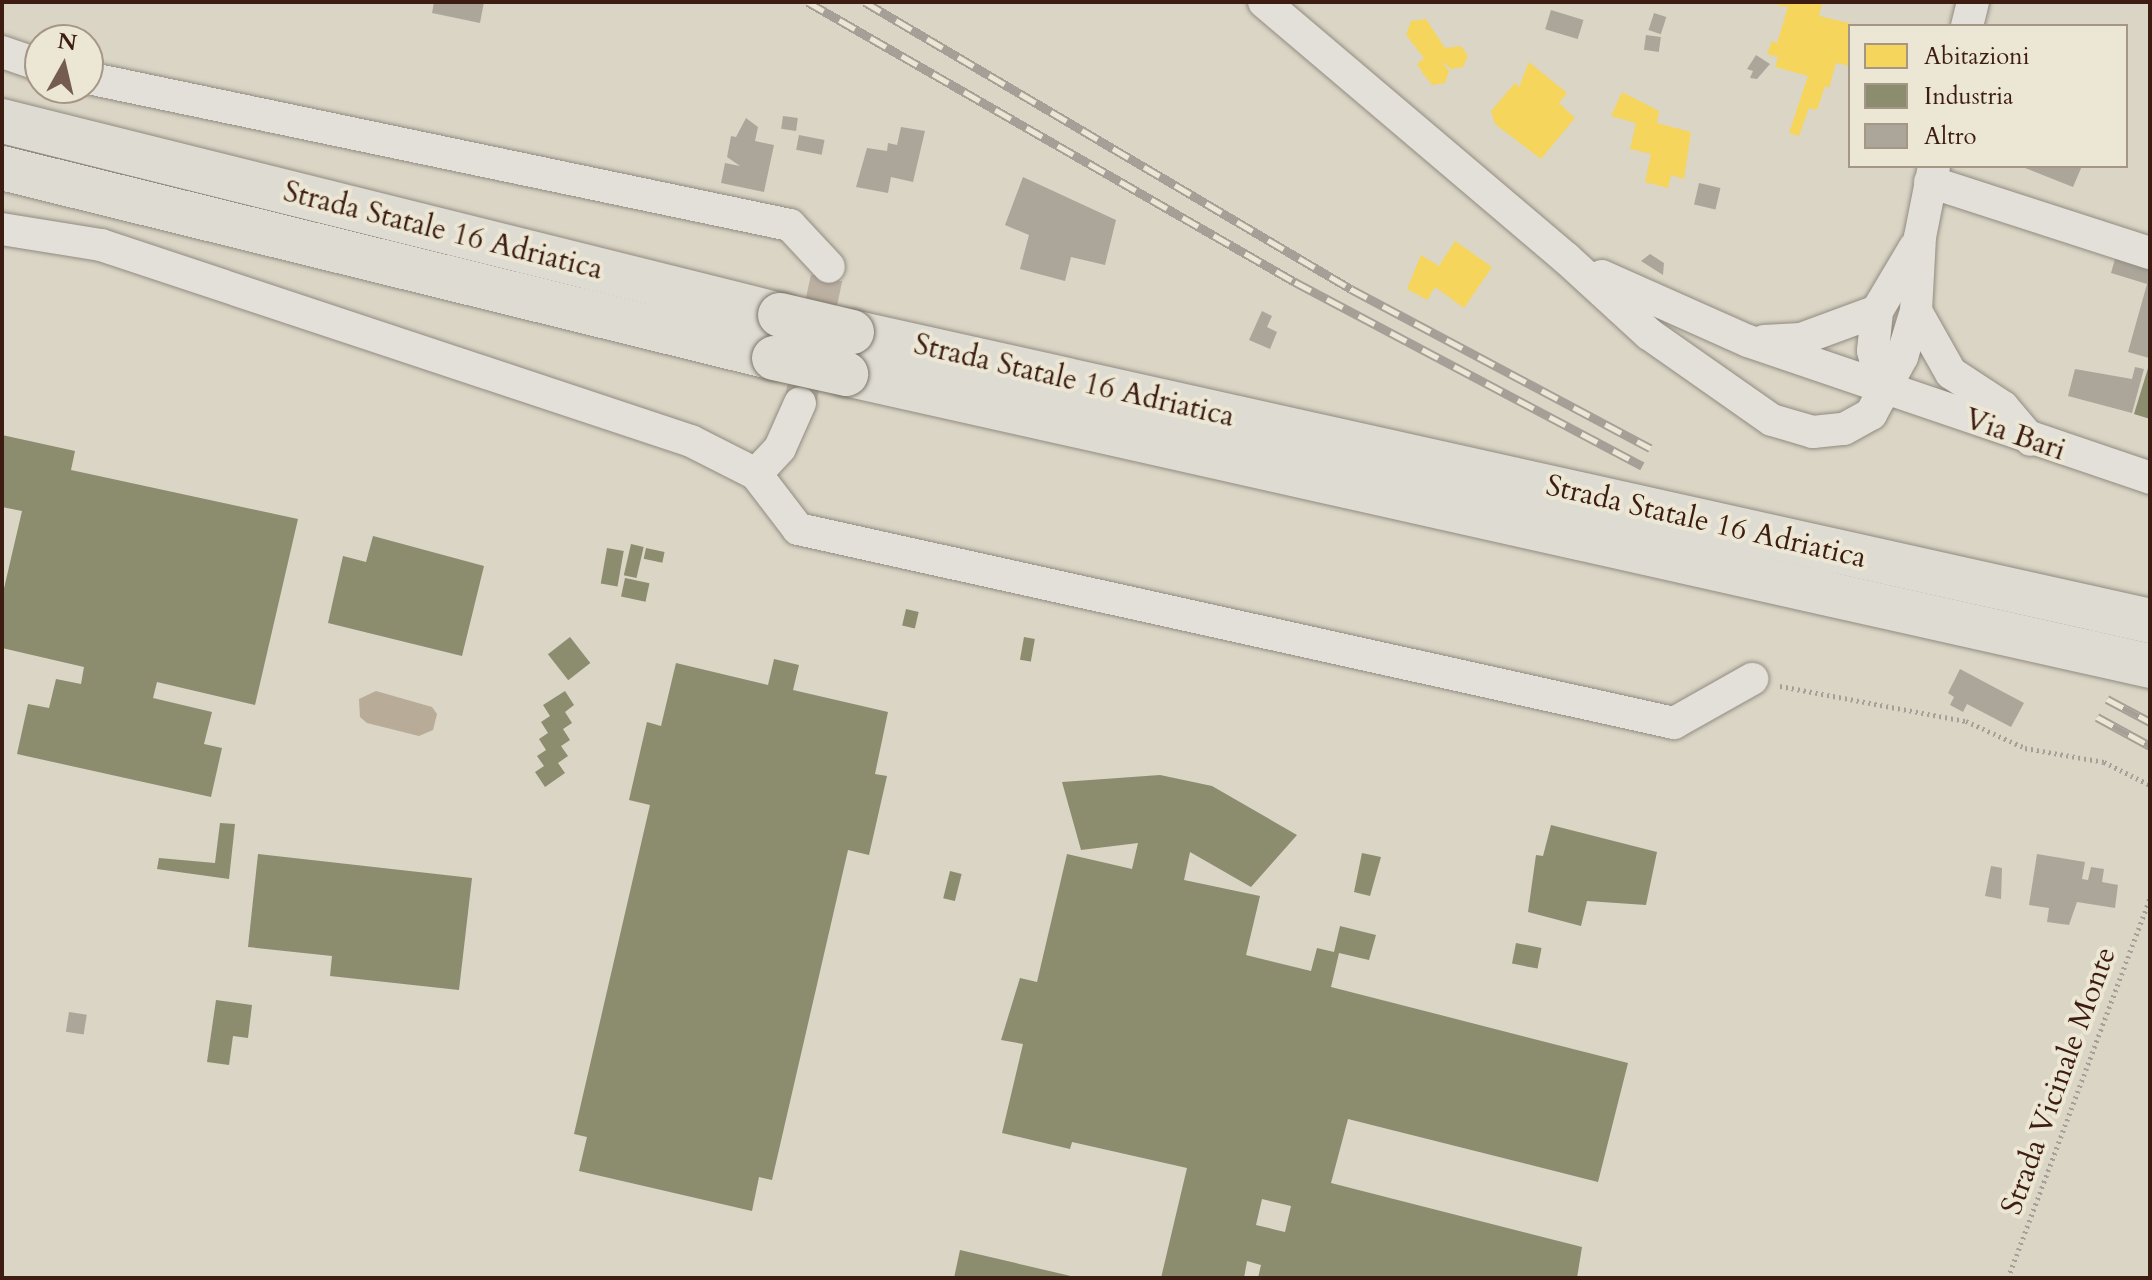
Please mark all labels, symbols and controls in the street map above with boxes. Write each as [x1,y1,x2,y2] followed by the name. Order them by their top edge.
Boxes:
[24,24,104,104] north arrow
[1848,24,2128,168] legend
[56,26,79,58] text: N
[1924,40,2030,73] text: Abitazioni
[1924,80,2013,113] text: Industria
[1924,120,1977,153] text: Altro
[280,174,606,288] street label: Strada Statale 16 Adriatica
[910,327,1238,435] street label: Strada Statale 16 Adriatica
[1960,401,2070,469] street label: Via Bari
[1542,468,1870,576] street label: Strada Statale 16 Adriatica
[1994,942,2124,1220] street label: Strada Vicinale Monte

